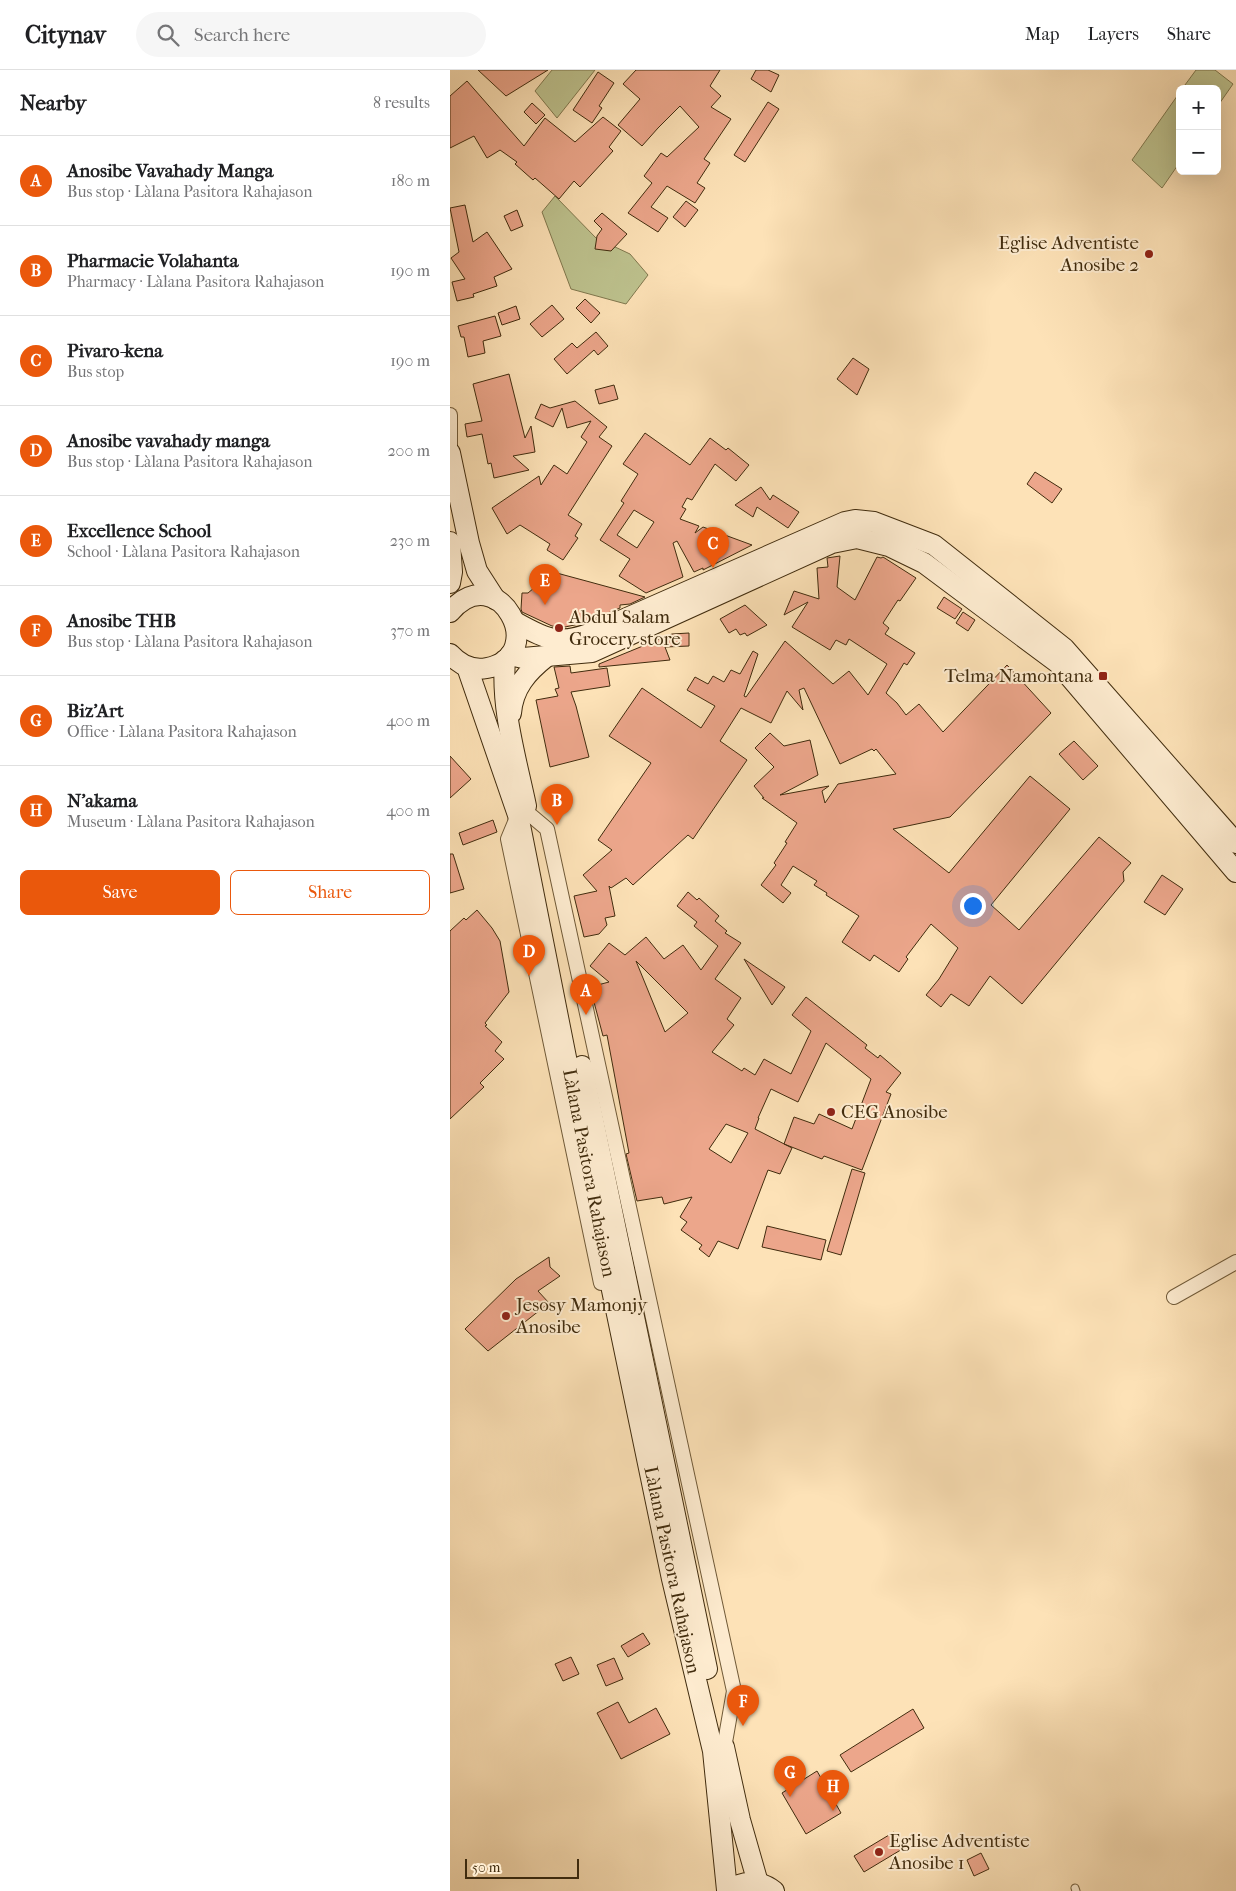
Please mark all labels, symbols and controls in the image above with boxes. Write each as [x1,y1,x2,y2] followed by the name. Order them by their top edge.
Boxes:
[136,12,486,57] search box
[25,21,106,49] text: Citynav
[154,21,182,49] icon: search
[194,24,290,46] text: Search here
[1025,24,1059,45] text: Map
[1087,24,1139,45] text: Layers
[1167,24,1211,45] text: Share
[1176,85,1221,175] map controls
[1176,85,1221,130] button: +
[20,91,86,115] text: Nearby
[373,93,430,112] text: 8 results
[1176,130,1221,175] button: −
[67,160,273,182] text: Anosibe Vavahady Manga
[31,171,41,190] text: A
[391,171,430,190] text: 180 m
[67,182,312,201] text: Bus stop · Làlana Pasitora Rahajason
[998,232,1139,276] place label: Eglise Adventiste Anosibe 2
[1143,248,1155,260] marker: Eglise Adventiste Anosibe 2
[67,250,239,272] text: Pharmacie Volahanta
[31,261,41,280] text: B
[390,261,430,280] text: 190 m
[67,272,324,291] text: Pharmacy · Làlana Pasitora Rahajason
[67,340,163,362] text: Pivaro-kena
[31,351,41,370] text: C
[390,351,430,370] text: 190 m
[67,362,124,381] text: Bus stop
[67,430,270,452] text: Anosibe vavahady manga
[30,441,42,460] text: D
[387,441,430,460] text: 200 m
[67,452,312,471] text: Bus stop · Làlana Pasitora Rahajason
[67,520,212,542] text: Excellence School
[697,527,729,568] pin: C
[31,531,41,550] text: E
[390,531,430,550] text: 230 m
[67,542,300,561] text: School · Làlana Pasitora Rahajason
[529,564,561,605] pin: E
[568,606,681,650] place label: Abdul Salam Grocery store
[67,610,176,632] text: Anosibe THB
[32,621,40,640] text: F
[390,621,430,640] text: 370 m
[553,622,565,634] marker: Abdul Salam Grocery store
[67,632,312,651] text: Bus stop · Làlana Pasitora Rahajason
[944,665,1093,687] place label: Telma Namontana
[1097,670,1109,682] marker: Telma Namontana
[67,700,124,722] text: Biz'Art
[30,711,42,730] text: G
[386,711,430,730] text: 400 m
[67,722,297,741] text: Office · Làlana Pasitora Rahajason
[541,784,573,825] pin: B
[67,790,137,812] text: N'akama
[30,801,42,820] text: H
[386,801,430,820] text: 400 m
[67,812,315,831] text: Museum · Làlana Pasitora Rahajason
[20,870,220,915] button: Save
[230,870,430,915] button: Share
[960,893,986,919] your location
[513,935,545,976] pin: D
[570,974,602,1015] pin: A
[558,1067,620,1279] street label: Làlana Pasitora Rahajason
[841,1101,948,1123] place label: CEG Anosibe
[825,1106,837,1118] marker: CEG Anosibe
[514,1294,648,1338] place label: Jesosy Mamonjy Anosibe
[500,1310,512,1322] marker: Jesosy Mamonjy Anosibe
[639,1464,705,1676] street label: Làlana Pasitora Rahajason
[727,1685,759,1726] pin: F
[774,1756,806,1797] pin: G
[817,1770,849,1811] pin: H
[888,1830,1030,1874] place label: Eglise Adventiste Anosibe 1
[873,1846,885,1858] marker: Eglise Adventiste Anosibe 1
[465,1856,579,1879] scale bar
[472,1859,500,1876] text: 50 m

